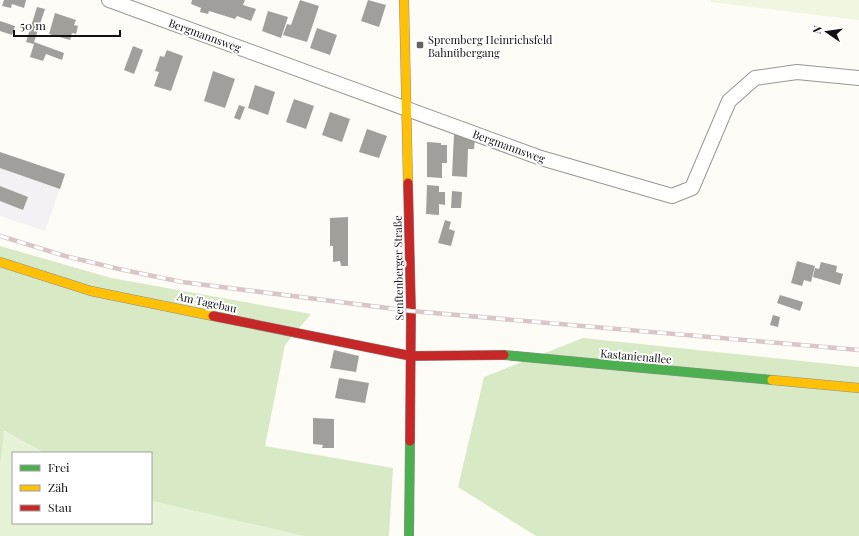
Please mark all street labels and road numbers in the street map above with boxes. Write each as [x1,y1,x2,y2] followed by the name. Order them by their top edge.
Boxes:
[167,15,244,55] street label: Bergmannsweg
[471,126,548,166] street label: Bergmannsweg
[390,215,406,321] street label: Senftenberger Straße
[175,288,239,316] street label: Am Tagebau
[600,345,673,367] street label: Kastanienallee

